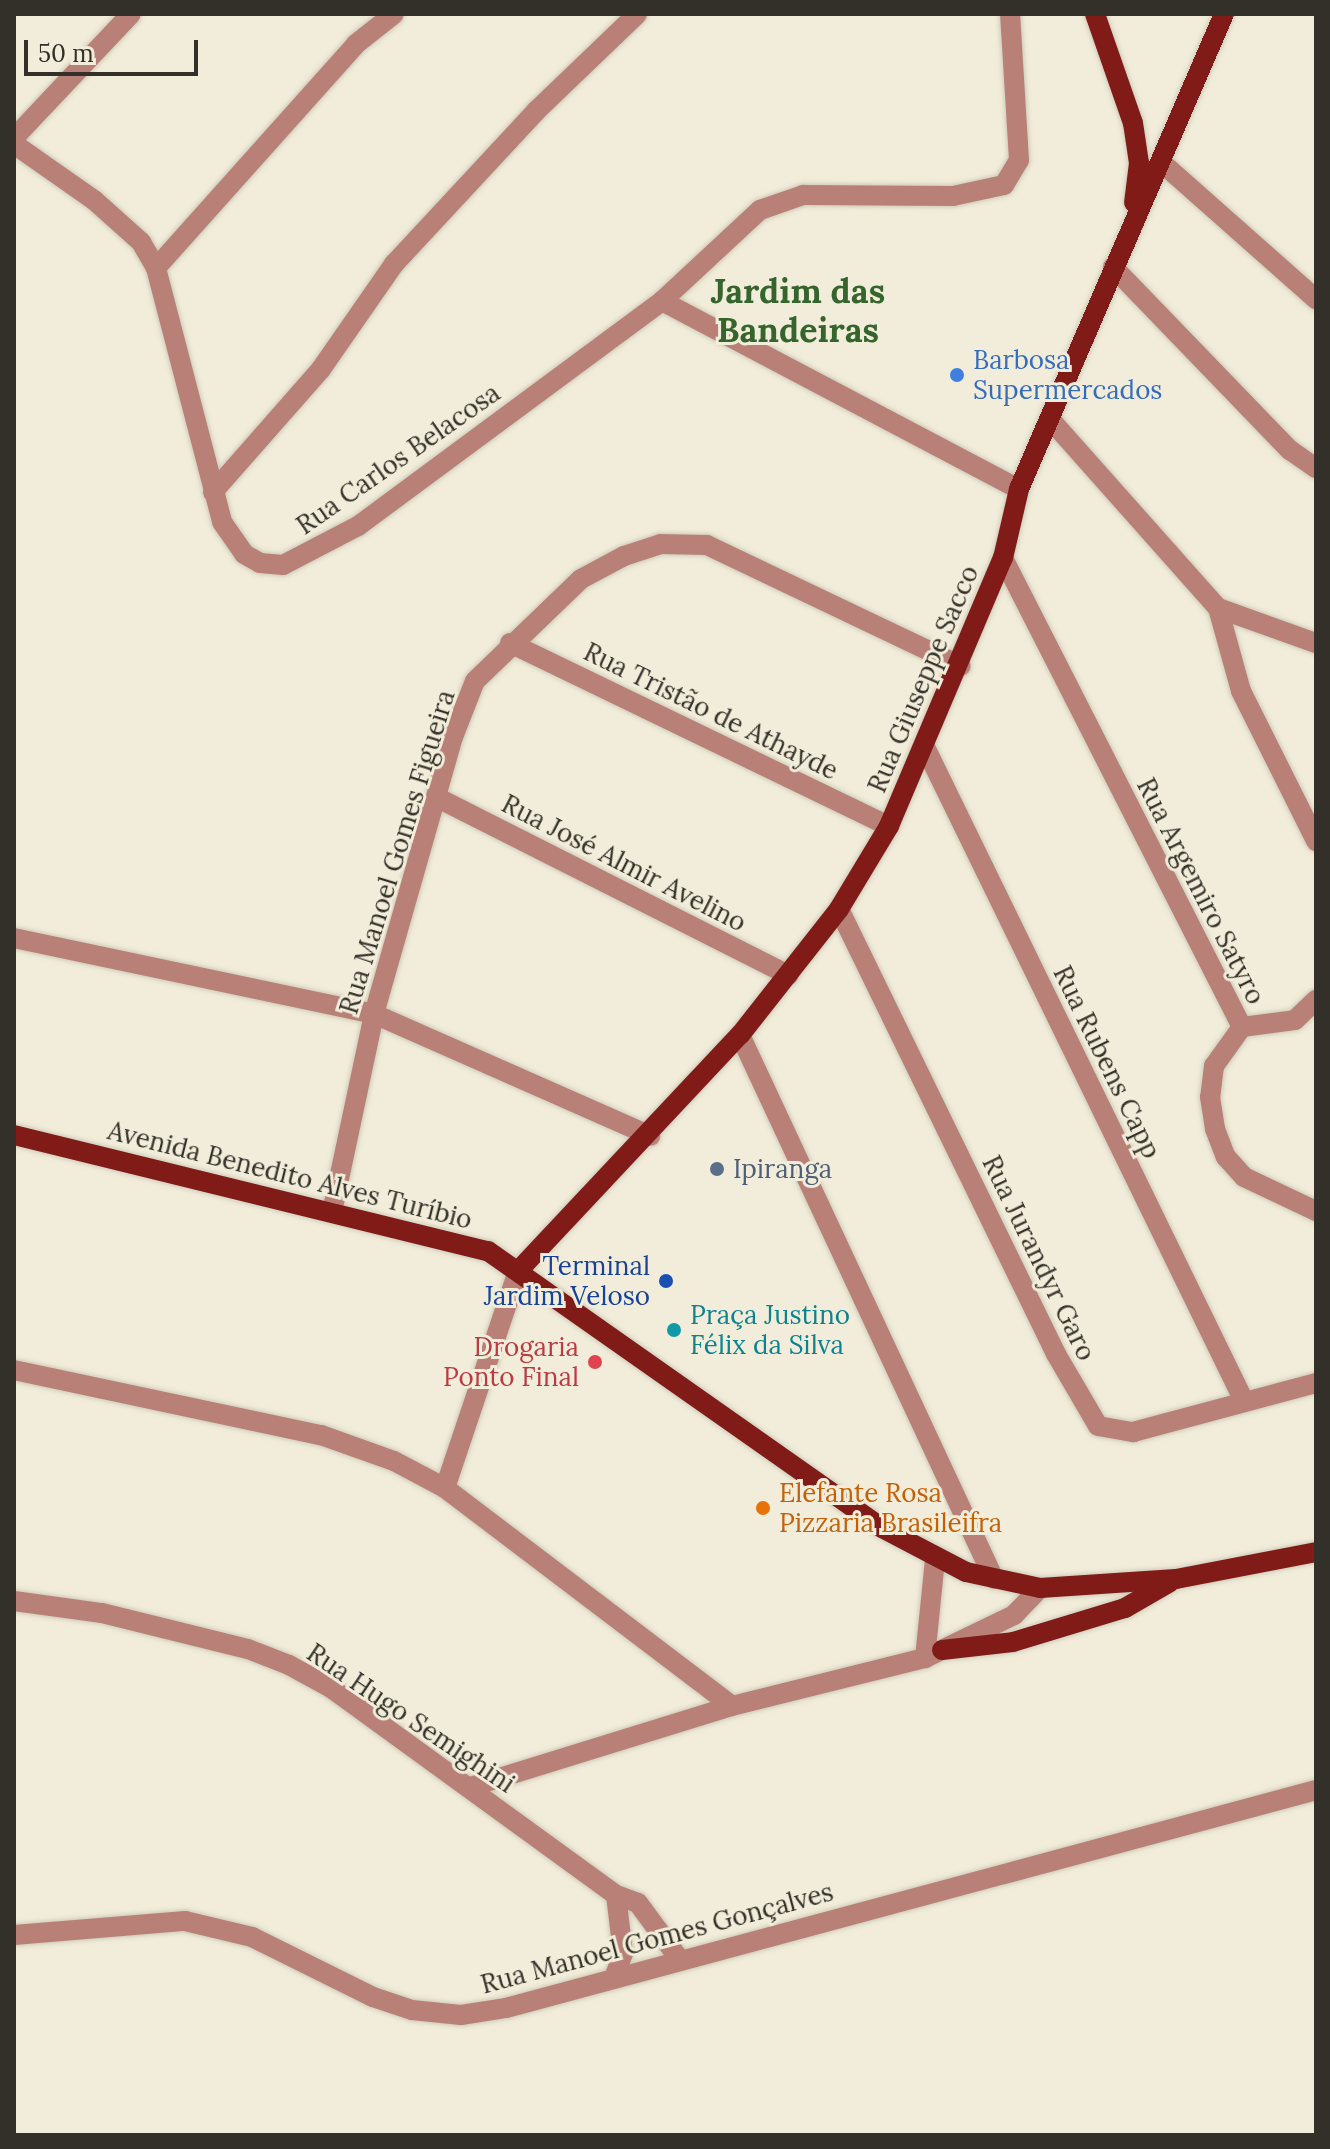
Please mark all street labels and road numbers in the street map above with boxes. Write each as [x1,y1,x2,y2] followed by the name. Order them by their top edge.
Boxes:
[290,377,506,541] street label: Rua Carlos Belacosa
[861,561,985,797] street label: Rua Giuseppe Sacco
[579,636,843,786] street label: Rua Tristão de Athayde
[333,686,461,1018] street label: Rua Manoel Gomes Figueira
[1130,773,1272,1009] street label: Rua Argemiro Satyro
[497,788,751,938] street label: Rua José Almir Avelino
[1047,961,1167,1163] street label: Rua Rubens Capp
[105,1115,475,1235] street label: Avenida Benedito Alves Turíbio
[976,1150,1102,1366] street label: Rua Jurandyr Garo
[301,1637,521,1799] street label: Rua Hugo Semighini
[477,1876,837,2000] street label: Rua Manoel Gomes Gonçalves

